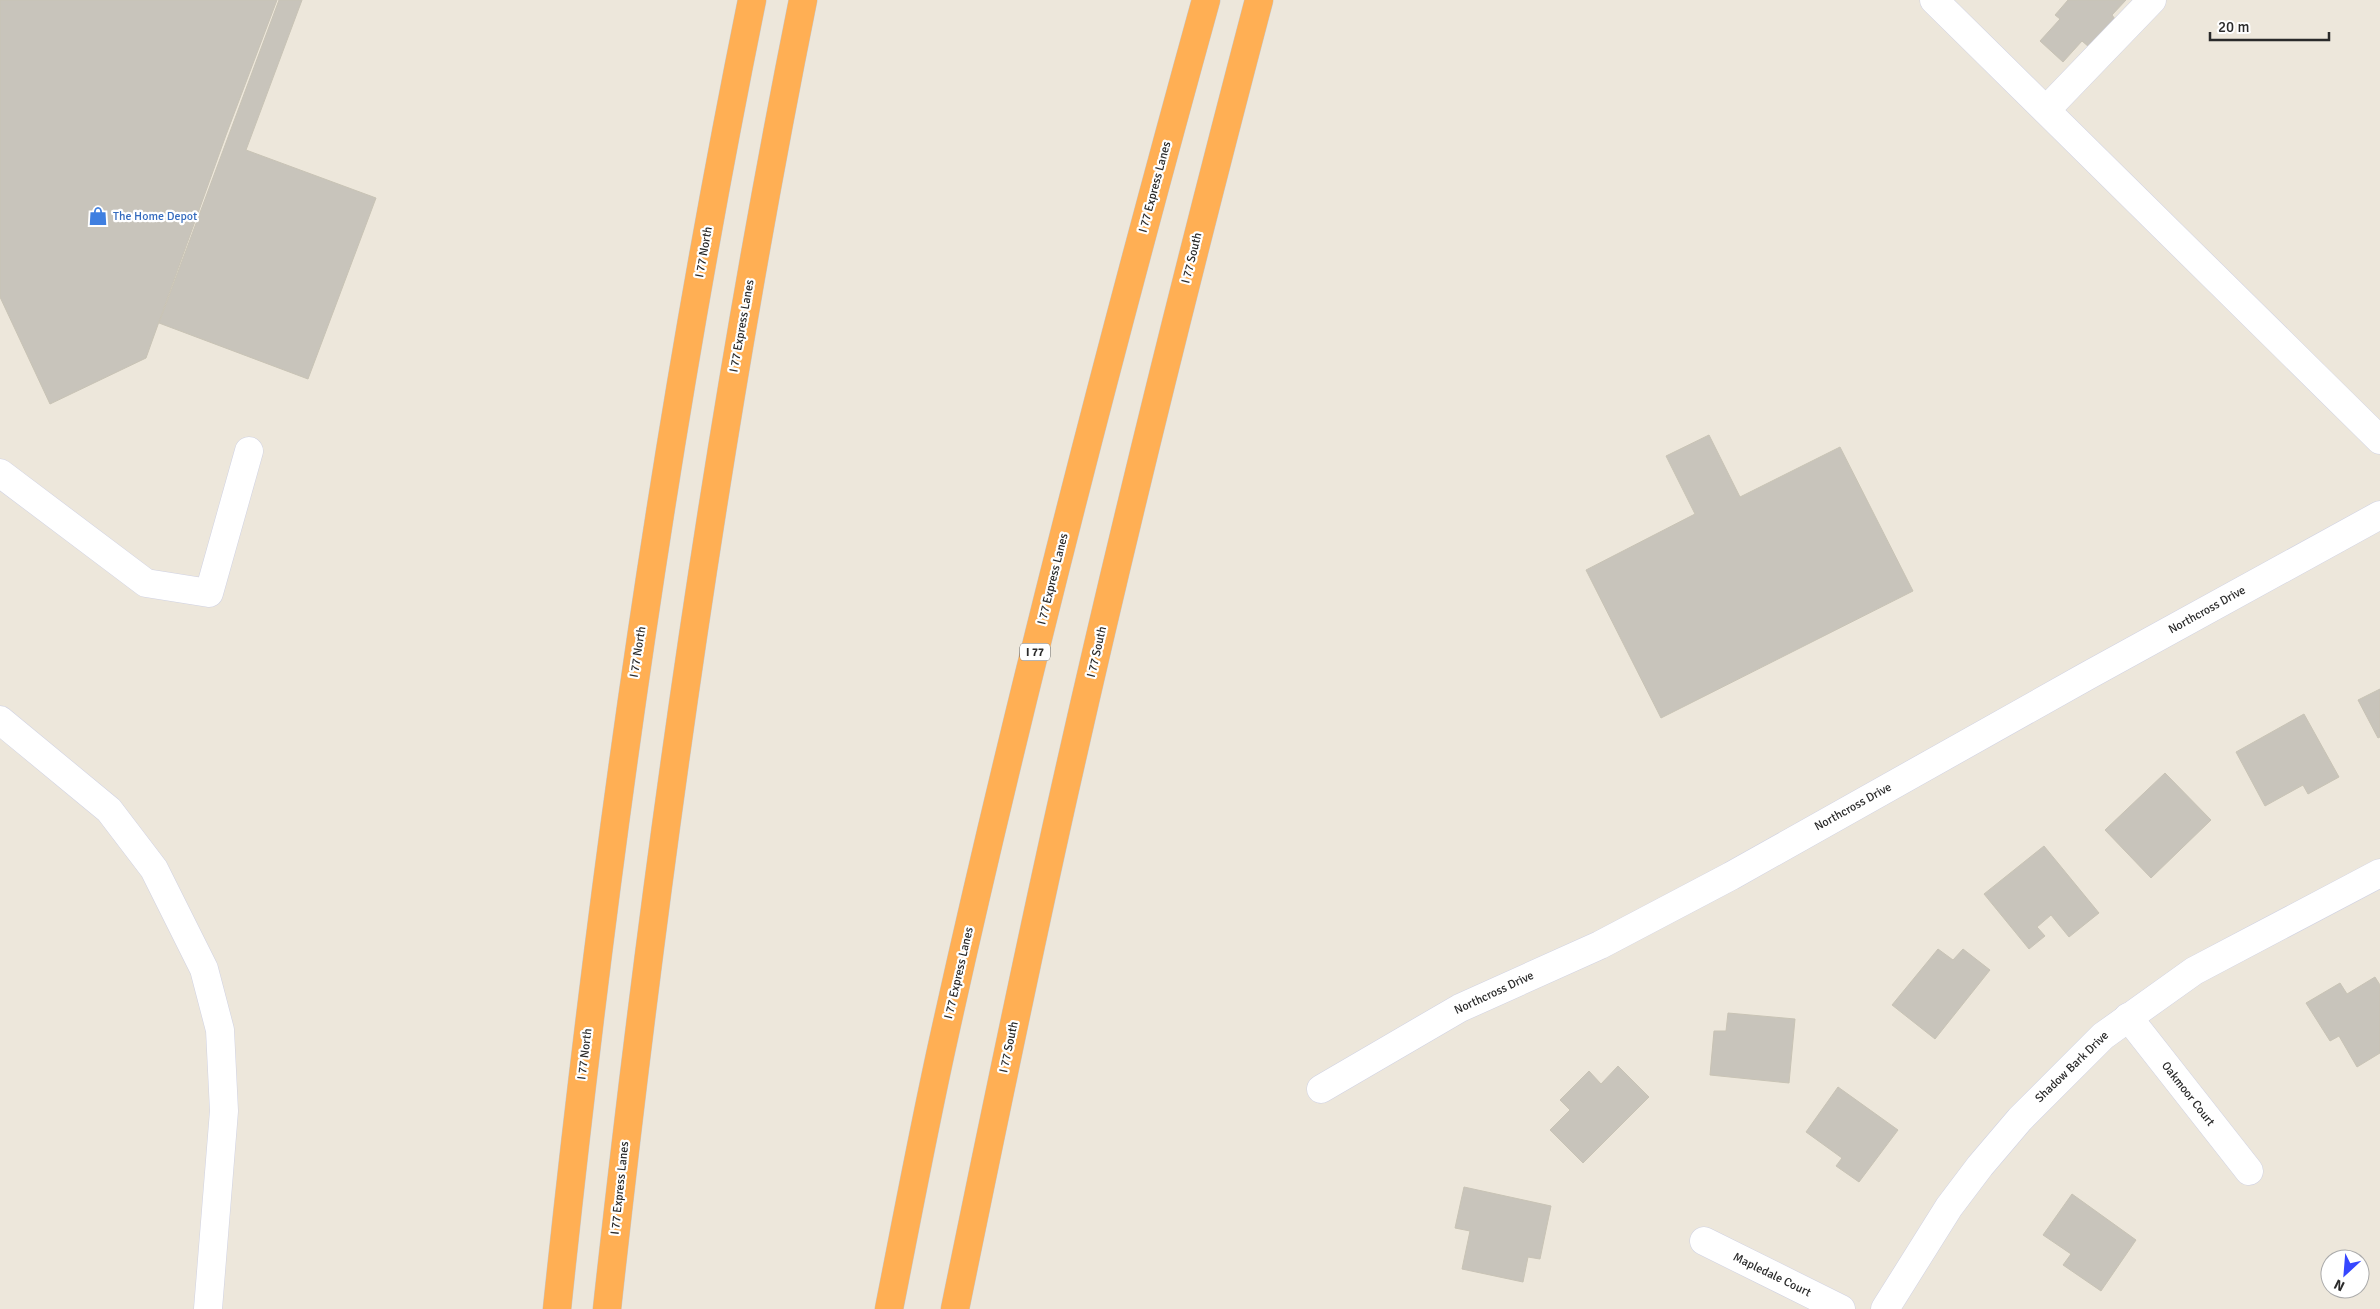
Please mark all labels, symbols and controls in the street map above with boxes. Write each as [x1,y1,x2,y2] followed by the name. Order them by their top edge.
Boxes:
[2210,10,2329,42] scale bar
[2218,18,2249,36] text: 20 m
[1136,140,1174,234] street label: I 77 Express Lanes
[87,205,109,227] shop icon: The Home Depot
[113,209,197,224] place label: The Home Depot
[692,225,716,279] street label: I 77 North
[1178,231,1206,285] street label: I 77 South
[726,279,758,373] street label: I 77 Express Lanes
[1034,532,1072,626] street label: I 77 Express Lanes
[2166,583,2248,637] street label: Northcross Drive
[627,625,649,679] street label: I 77 North
[1084,625,1110,679] street label: I 77 South
[1020,644,1050,660] road number: I 77
[1812,780,1894,834] street label: Northcross Drive
[941,926,977,1020] street label: I 77 Express Lanes
[1452,968,1536,1018] street label: Northcross Drive
[996,1020,1022,1074] street label: I 77 South
[574,1027,596,1081] street label: I 77 North
[2032,1028,2112,1106] street label: Shadow Bark Drive
[2158,1059,2218,1129] street label: Oakmoor Court
[608,1141,632,1235] street label: I 77 Express Lanes
[2320,1249,2370,1299] north arrow
[1731,1250,1813,1300] street label: Mapledale Court
[2331,1275,2348,1295] text: N

